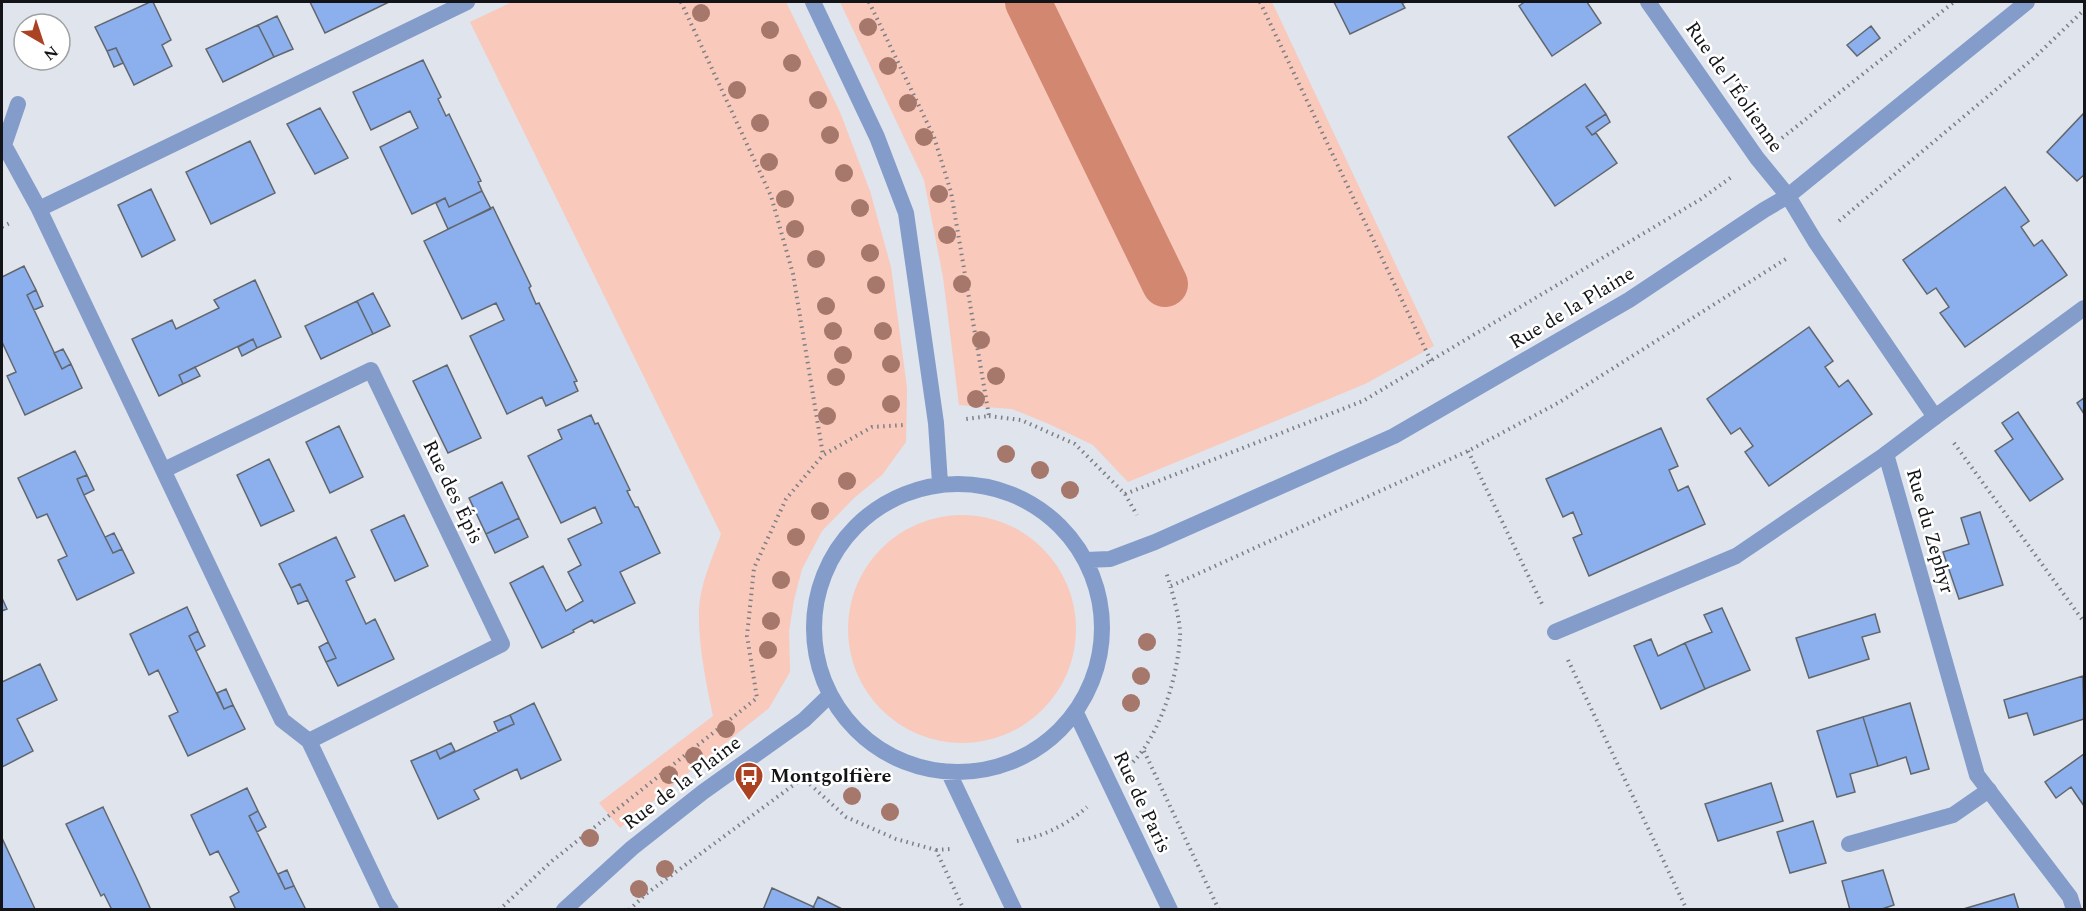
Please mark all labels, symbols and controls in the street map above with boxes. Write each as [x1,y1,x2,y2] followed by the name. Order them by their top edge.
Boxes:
[12,12,72,72] north arrow
[1677,15,1791,159] street label: Rue de l'Éolienne
[38,39,63,66] text: N
[1504,259,1640,357] street label: Rue de la Plaine
[415,435,491,549] street label: Rue des Épis
[1898,465,1962,597] street label: Rue du Zephyr
[616,728,748,838] street label: Rue de la Plaine
[1105,746,1179,858] street label: Rue de Paris
[733,760,765,802] bus stop icon: Montgolfière
[770,761,892,791] place label: Montgolfière

